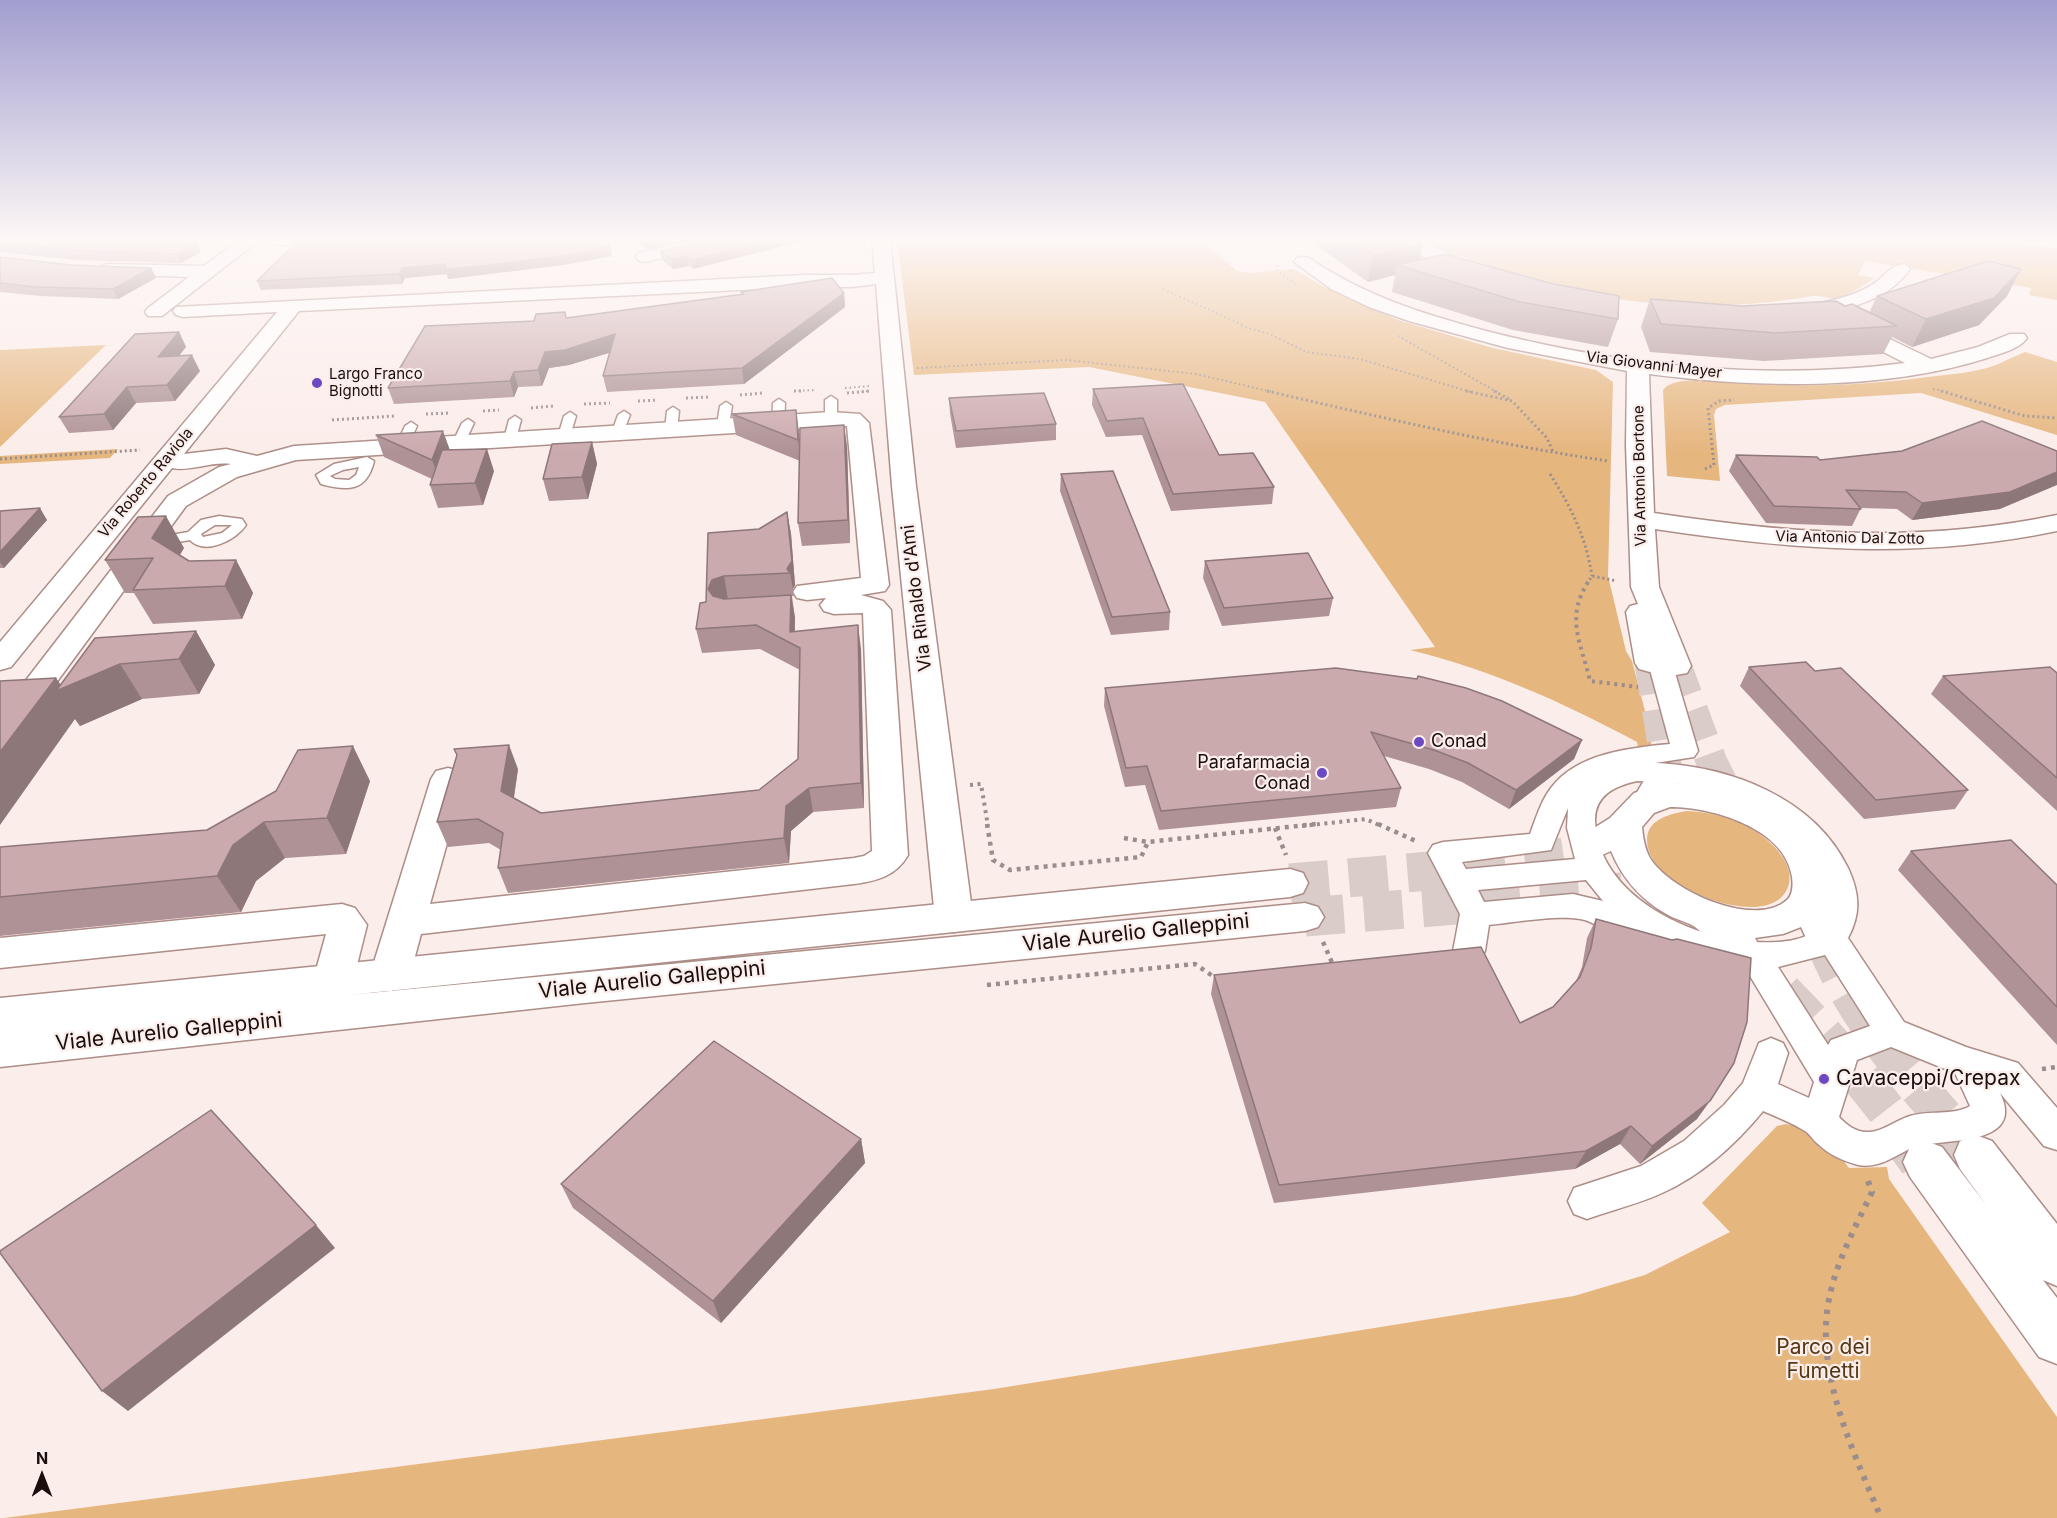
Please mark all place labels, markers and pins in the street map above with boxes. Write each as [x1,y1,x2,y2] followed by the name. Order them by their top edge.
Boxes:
[329,365,423,400] place label: Largo Franco Bignotti
[310,376,324,390] marker: Largo Franco Bignotti
[1431,731,1487,753] place label: Conad
[1412,735,1426,749] marker: Conad
[1197,752,1310,795] place label: Parafarmacia Conad
[1315,766,1329,780] marker: Parafarmacia Conad
[1836,1066,2020,1092] place label: Cavaceppi/Crepax
[1817,1072,1831,1086] marker: Cavaceppi/Crepax

